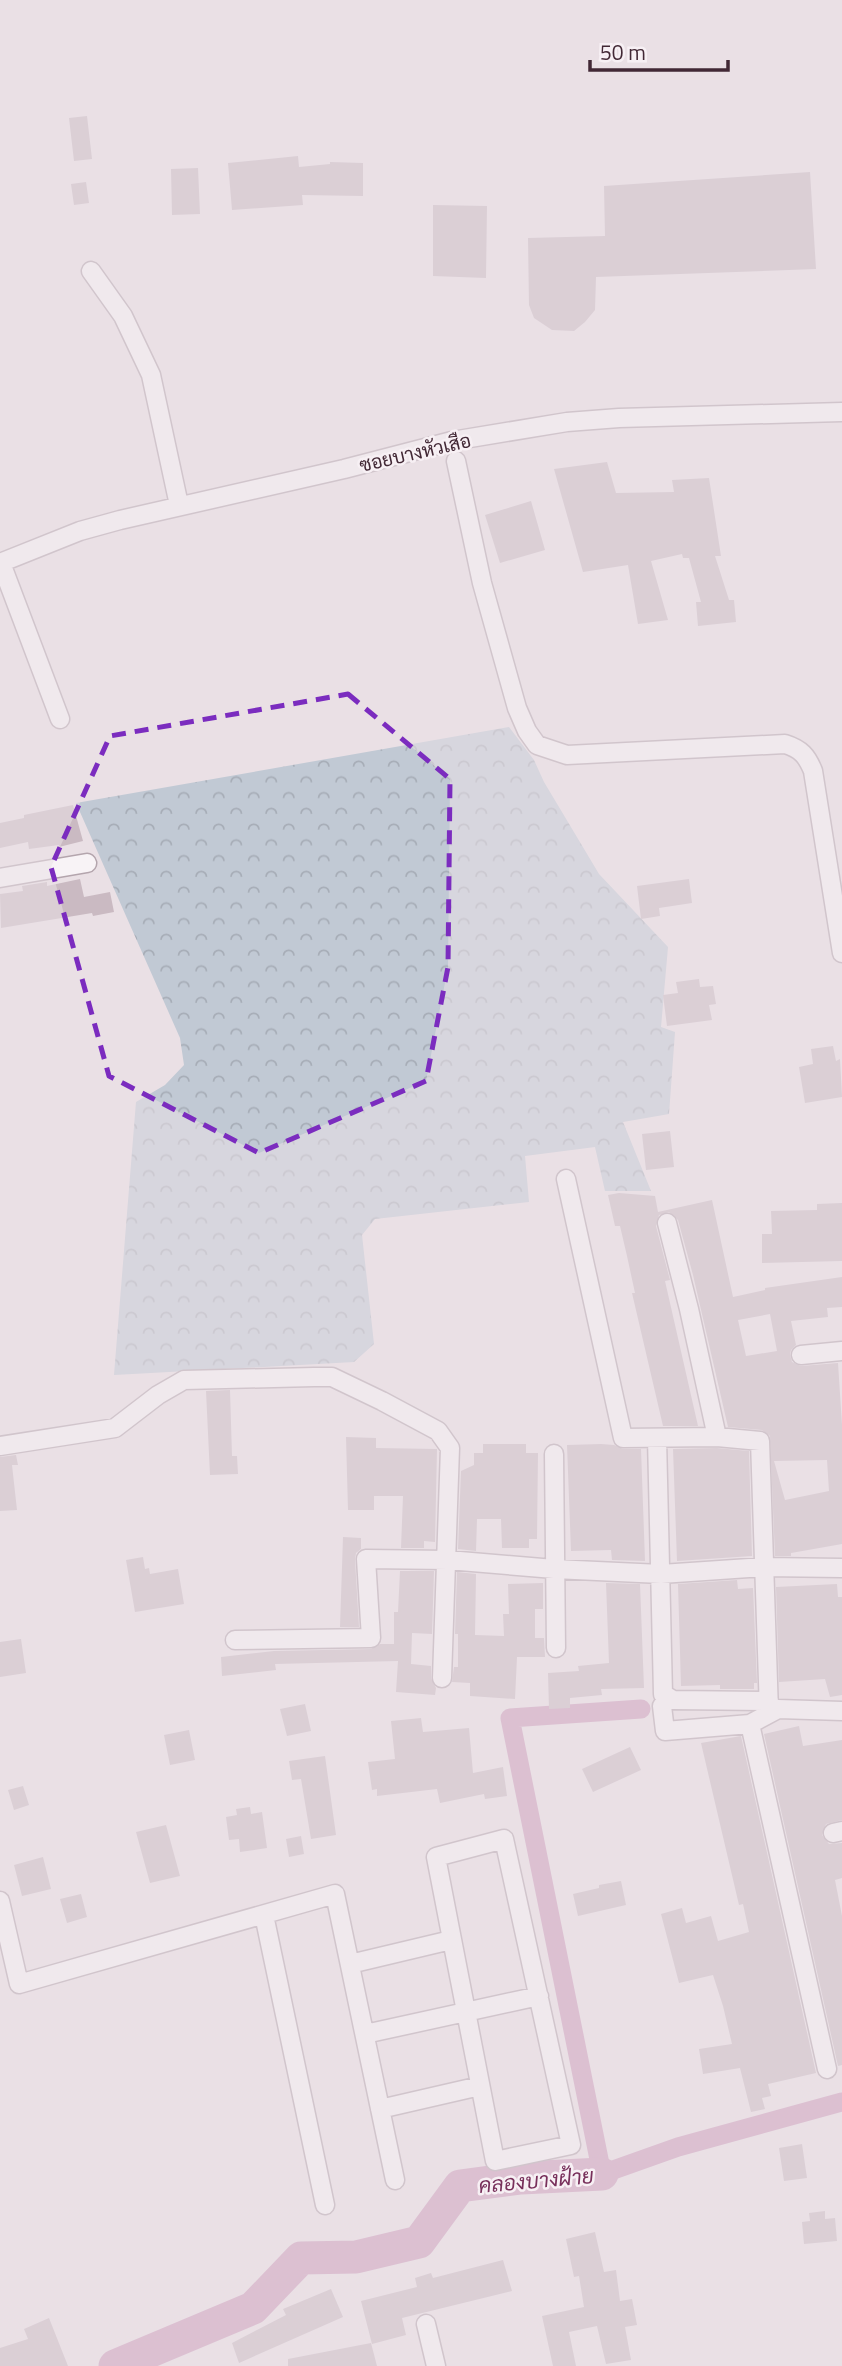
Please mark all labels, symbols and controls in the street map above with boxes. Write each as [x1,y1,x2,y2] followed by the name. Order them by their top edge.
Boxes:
[590,28,728,72] scale bar
[600,36,646,68] text: 50 m
[356,425,474,479] street label: ซอยบางหัวเสือ
[477,2159,595,2201] water label: คลองบางฝ้าย

